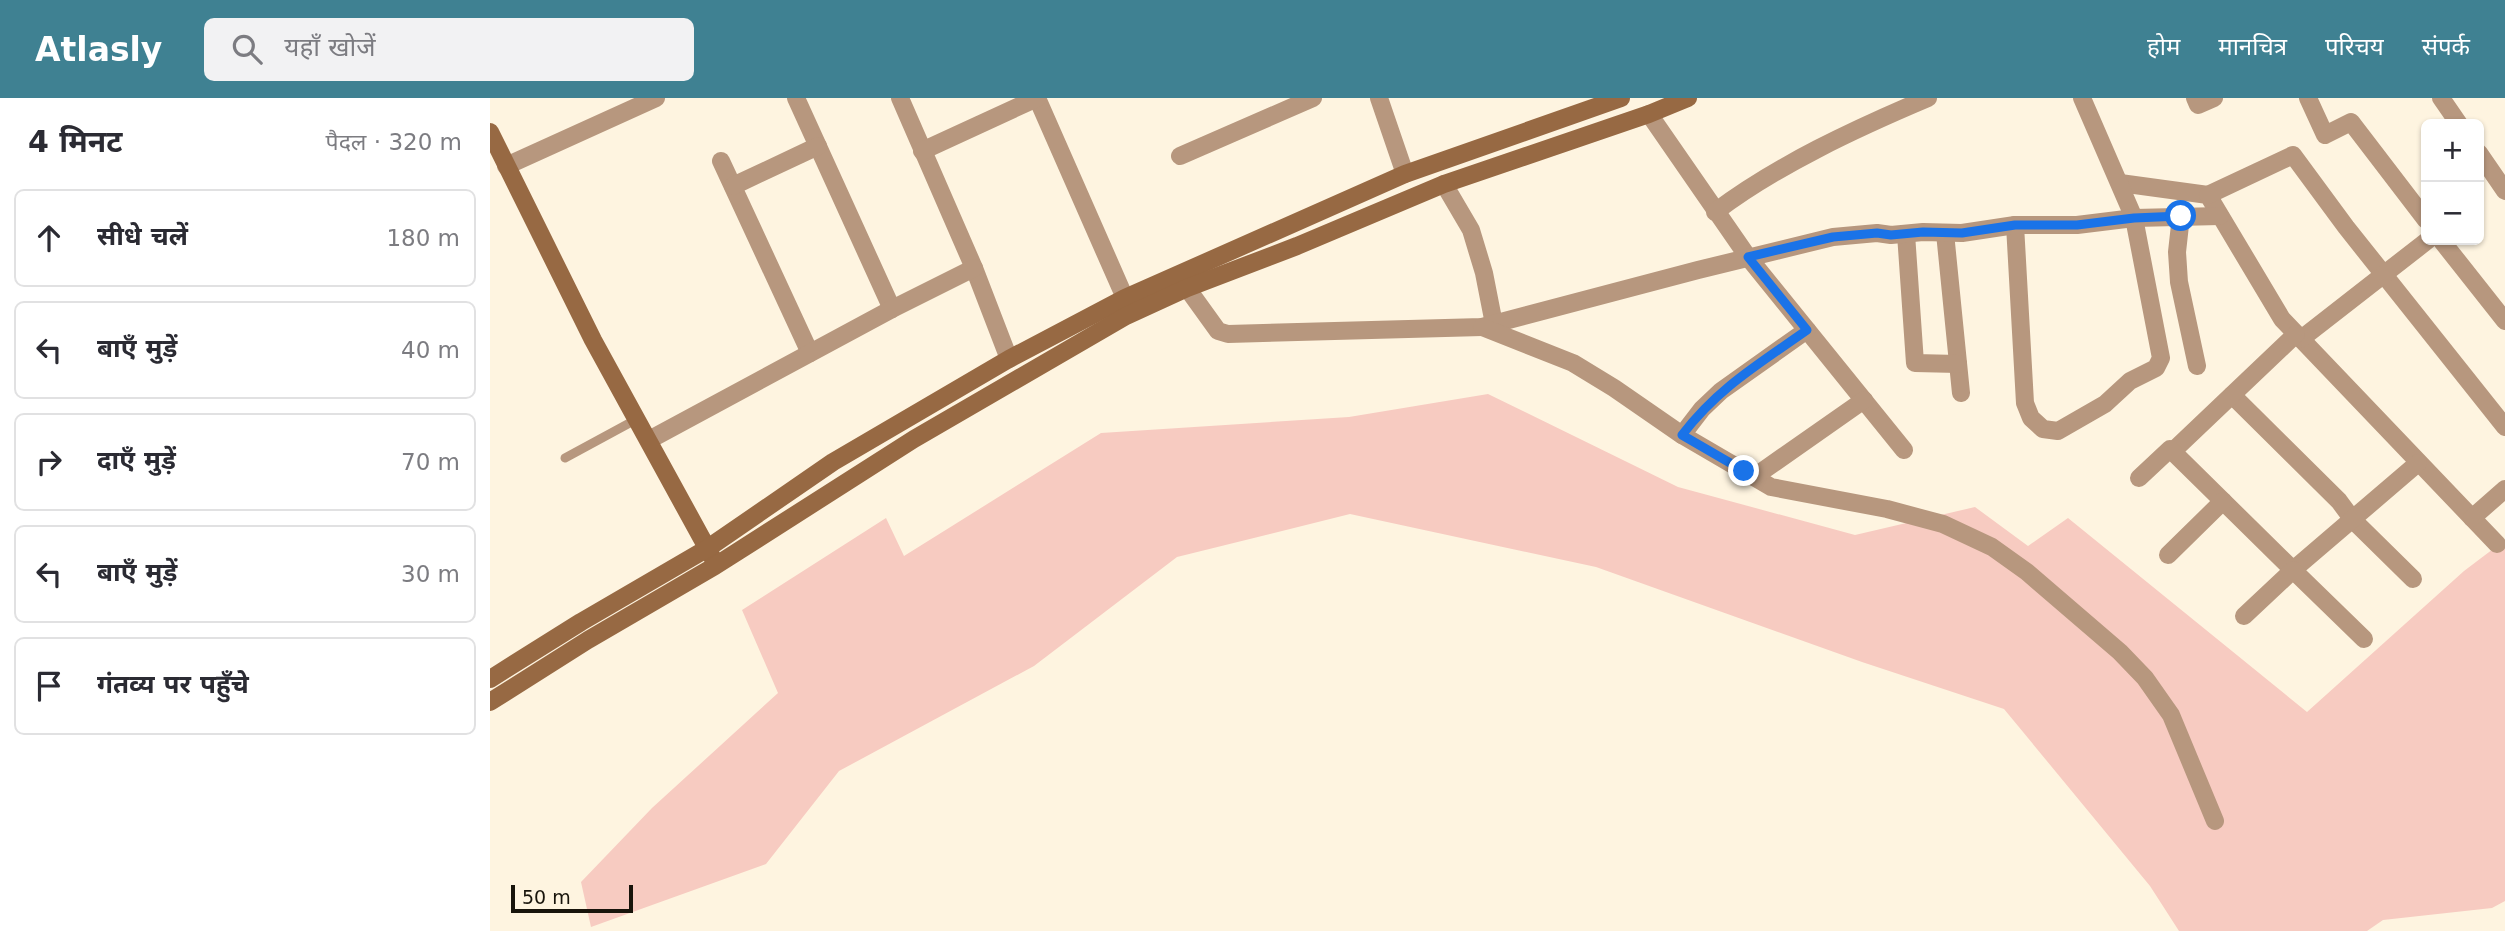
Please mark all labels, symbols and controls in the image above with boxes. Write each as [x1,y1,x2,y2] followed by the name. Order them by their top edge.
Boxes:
[204,18,694,81] search box
[35,30,162,69] text: Atlasly
[228,30,266,68] icon: search
[284,32,376,62] text: यहाँ खोजें
[2147,33,2180,61] text: होम
[2218,33,2287,61] text: मानचित्र
[2325,33,2384,61] text: परिचय
[2422,33,2470,61] text: संपर्क
[2421,119,2484,245] map controls
[2421,119,2484,182] button: +
[28,124,122,159] text: 4 मिनट
[326,129,462,155] text: पैदल · 320 m
[2421,182,2484,245] button: −
[2165,200,2196,231] route start
[30,219,68,257] icon: ahead
[97,221,188,251] text: सीधे चलें
[386,225,460,251] text: 180 m
[30,331,68,369] icon: left
[97,333,177,363] text: बाएँ मुड़ें
[401,337,460,363] text: 40 m
[30,443,68,481] icon: right
[97,445,176,475] text: दाएँ मुड़ें
[401,449,460,475] text: 70 m
[1728,455,1759,486] route end
[30,555,68,593] icon: left
[97,557,177,587] text: बाएँ मुड़ें
[401,561,460,587] text: 30 m
[30,667,68,705] icon: arrive
[97,669,249,699] text: गंतव्य पर पहुँचे
[511,882,634,914] scale bar
[522,886,571,908] text: 50 m

